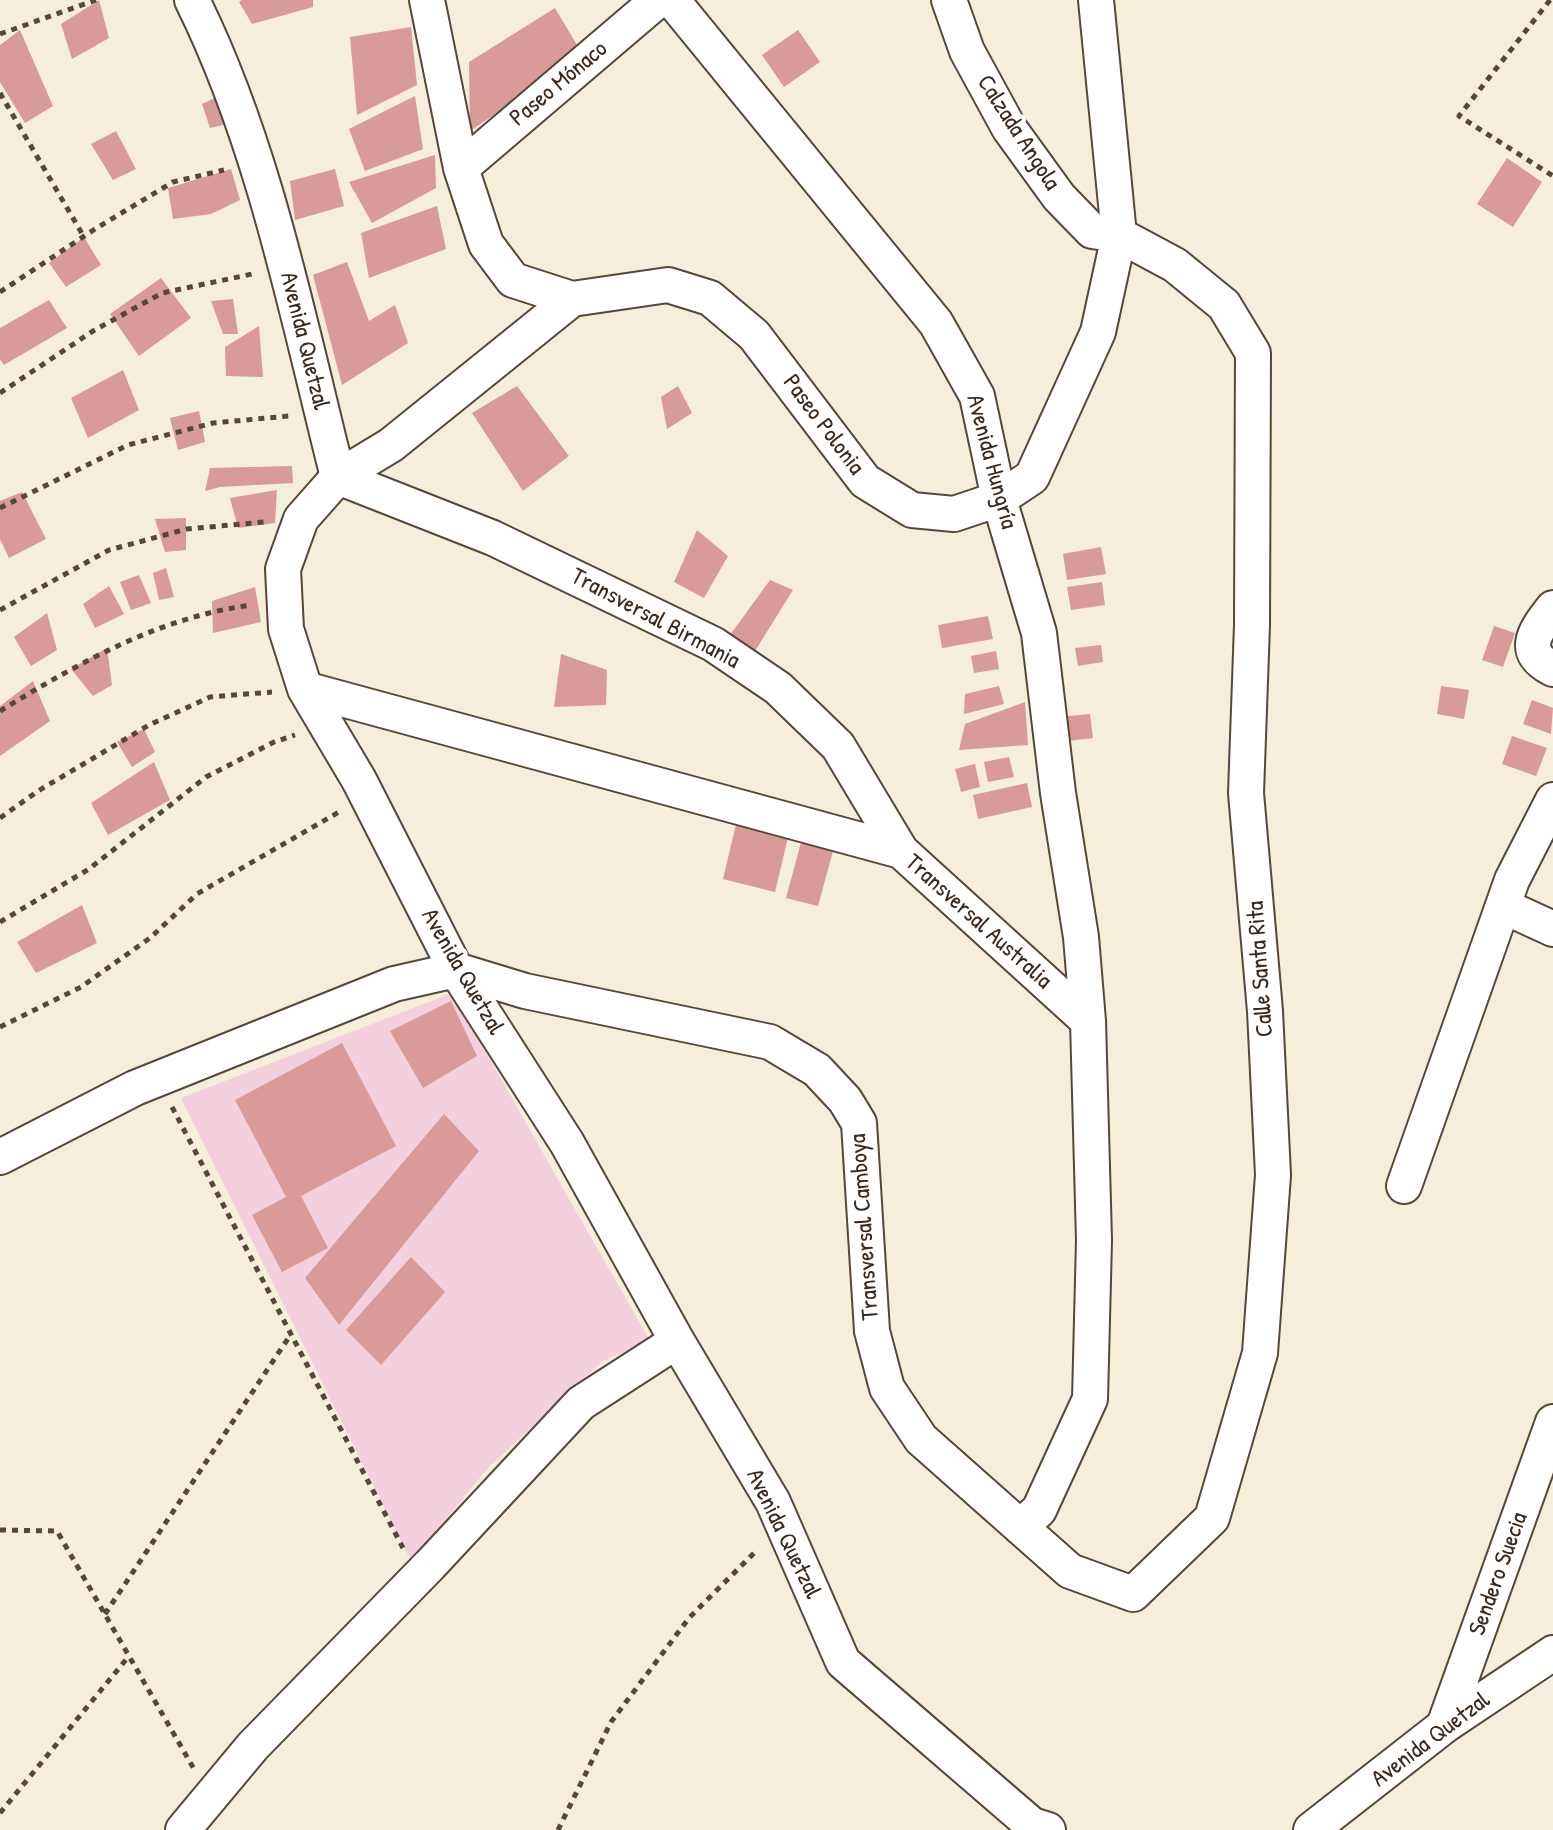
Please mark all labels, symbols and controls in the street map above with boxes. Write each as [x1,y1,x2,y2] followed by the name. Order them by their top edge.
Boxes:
[504,35,614,133] street label: Paseo Mónaco
[970,70,1066,196] street label: Calzada Angola
[273,269,335,413] street label: Avenida Quetzal
[776,369,870,481] street label: Paseo Polonia
[959,392,1023,532] street label: Avenida Hungría
[566,562,744,676] street label: Transversal Birmania
[899,849,1057,995] street label: Transversal Australia
[1242,900,1280,1038] street label: Calle Santa Rita
[414,904,510,1040] street label: Avenida Quetzal
[844,1133,886,1321] street label: Transversal Camboya
[739,1465,827,1603] street label: Avenida Quetzal
[1463,1508,1535,1640] street label: Sendero Suecia
[1366,1686,1496,1794] street label: Avenida Quetzal

